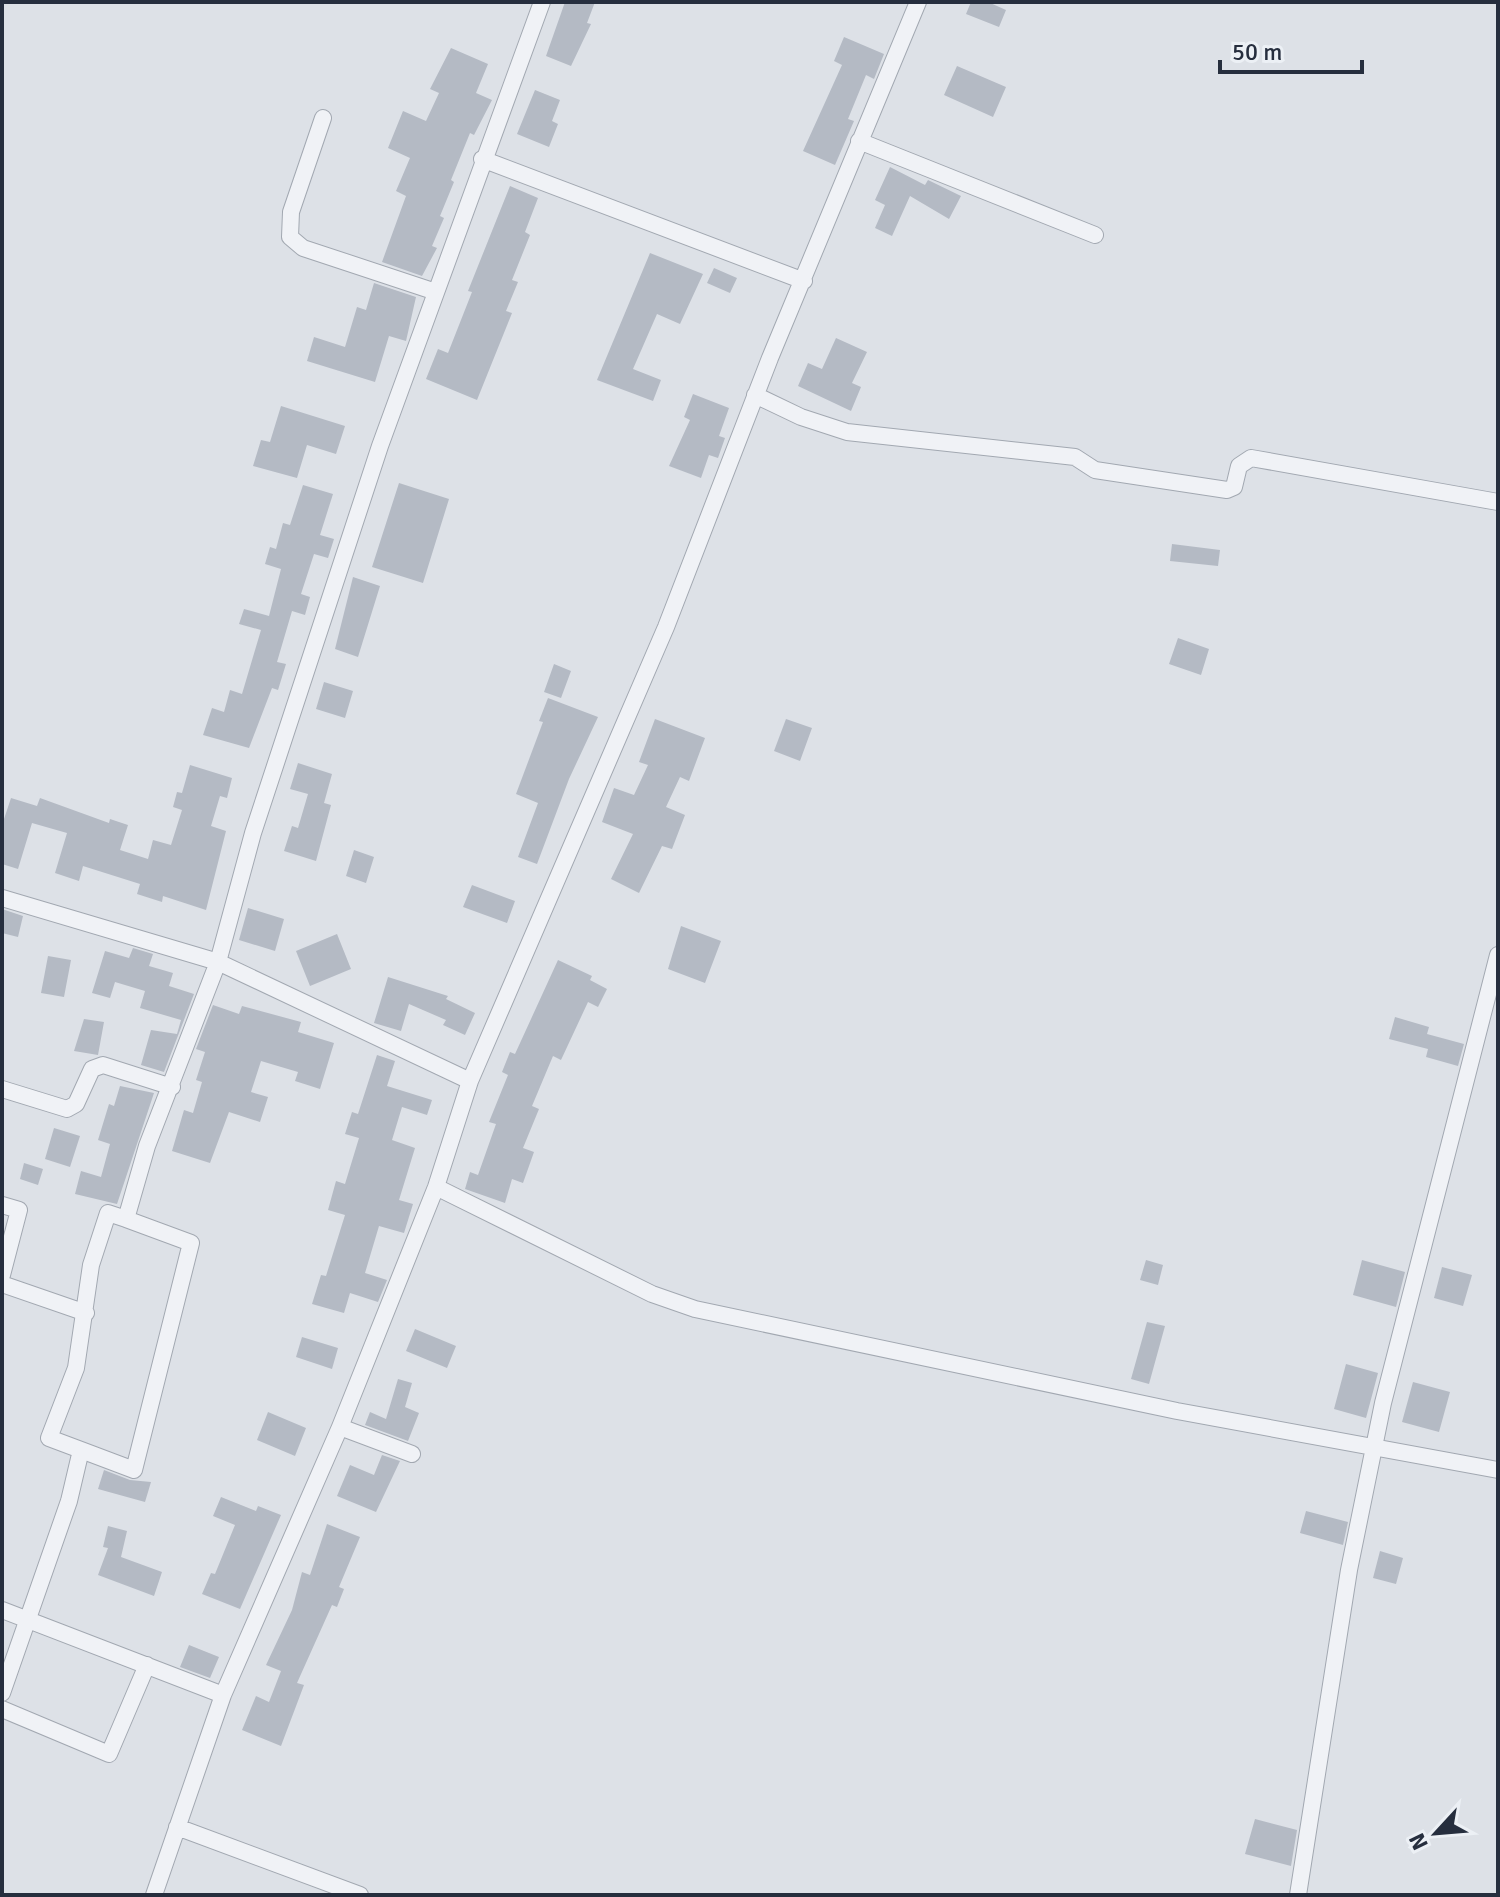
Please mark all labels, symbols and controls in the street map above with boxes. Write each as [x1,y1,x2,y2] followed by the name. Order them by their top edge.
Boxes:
[1220,24,1362,74] scale bar
[1232,37,1282,67] text: 50 m
[1396,1793,1476,1873] north arrow
[1403,1829,1434,1854] text: N

